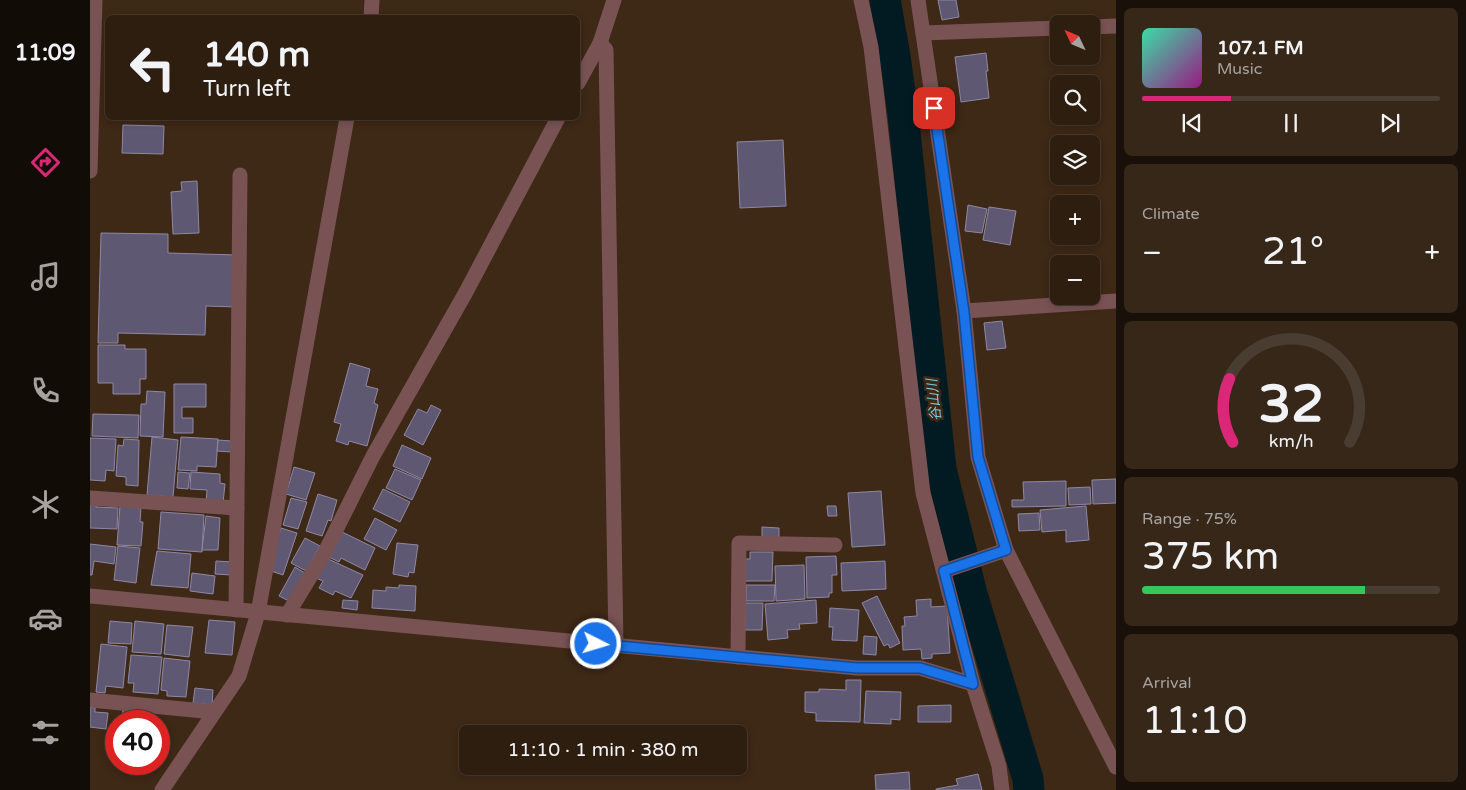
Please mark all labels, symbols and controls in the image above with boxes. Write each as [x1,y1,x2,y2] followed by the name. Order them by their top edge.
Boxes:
[1050,15,1100,65] north arrow
[1050,15,1100,305] map controls
[203,34,310,76] text: 140 m
[120,35,185,100] icon: left
[1217,37,1304,59] text: 107.1 FM
[15,40,75,66] text: 11:09
[1217,59,1262,79] text: Music
[1050,75,1100,125] button: search
[203,76,291,102] text: Turn left
[913,87,955,129] pin
[920,94,948,122] icon: arrive
[1178,109,1206,137] icon: previous
[1277,109,1305,137] icon: pause
[1376,109,1404,137] icon: next
[1050,135,1100,185] button: layers
[28,145,63,180] icon: directions
[1050,195,1100,245] button: +
[1142,204,1200,224] text: Climate
[1262,229,1324,275] text: 21°
[1142,236,1162,270] text: −
[1424,236,1440,270] text: +
[1050,255,1100,305] button: −
[28,259,63,294] icon: music
[28,373,63,408] icon: phone
[1258,373,1324,436] text: 32
[923,376,945,422] water label: 谷山川
[1269,431,1313,452] text: km/h
[28,487,63,522] icon: climate
[1142,509,1237,529] text: Range · 75%
[1142,534,1279,580] text: 375 km
[28,601,63,636] icon: car
[569,617,621,669] position arrow
[1142,673,1191,693] text: Arrival
[1142,698,1247,744] text: 11:10
[105,710,170,775] speed limit sign: 40
[28,715,63,750] icon: filters
[507,739,699,761] text: 11:10 · 1 min · 380 m

